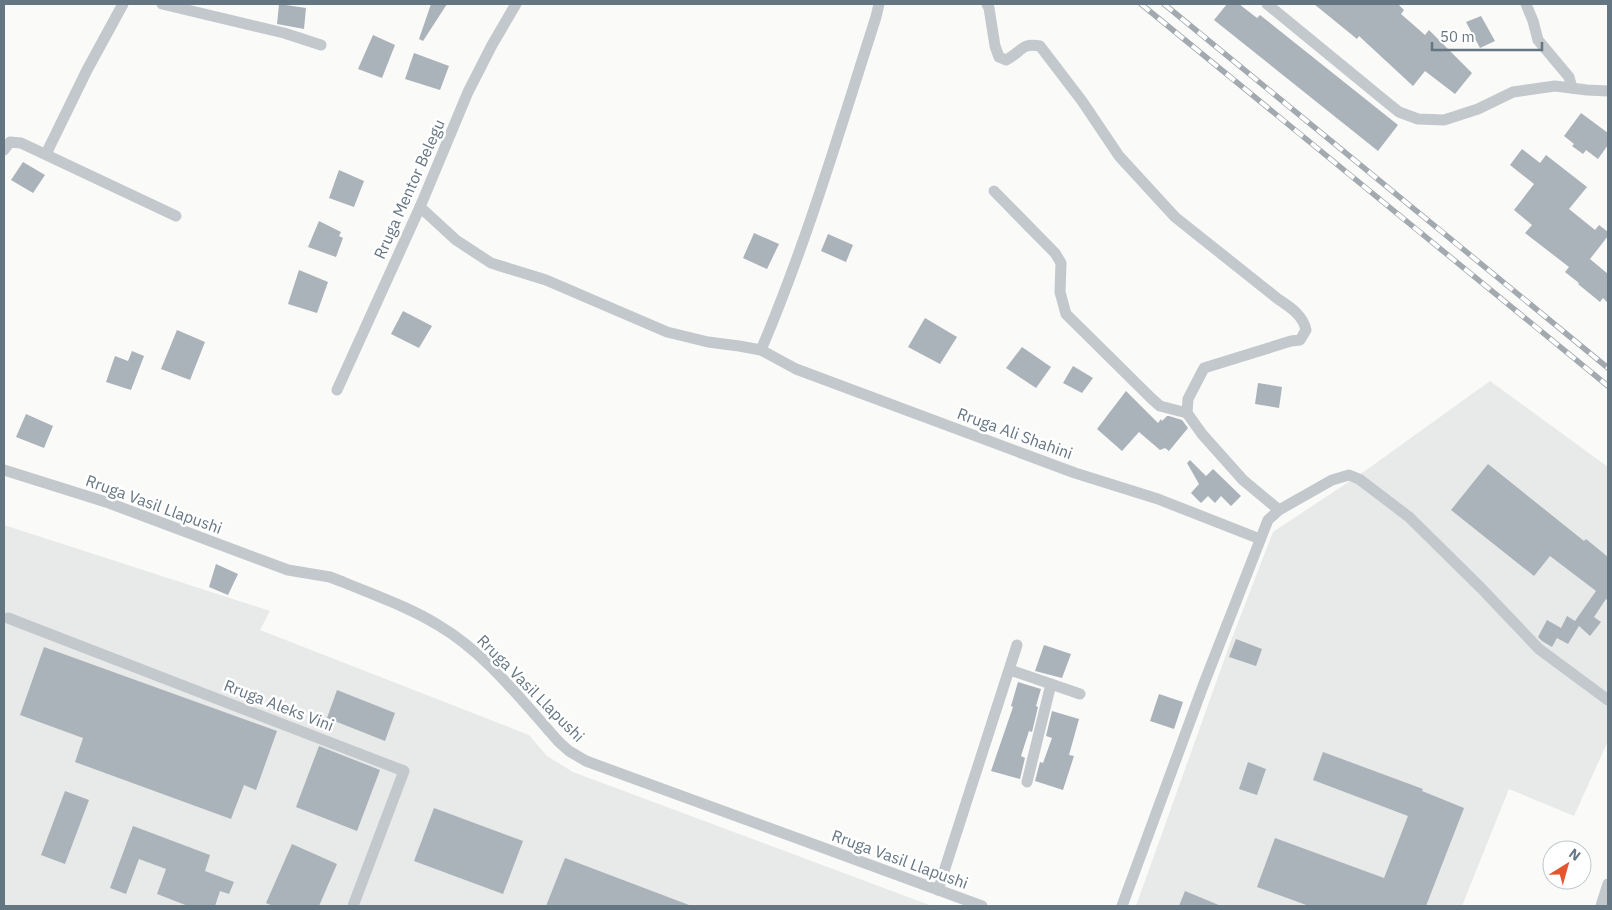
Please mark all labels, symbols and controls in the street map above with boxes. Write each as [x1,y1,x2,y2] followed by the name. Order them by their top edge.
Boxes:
[1432,20,1542,52] scale bar
[1440,27,1475,46] text: 50 m
[369,116,449,262] street label: Rruga Mentor Belegu
[955,403,1075,463] street label: Rruga Ali Shahini
[83,470,225,538] street label: Rruga Vasil Llapushi
[473,630,589,746] street label: Rruga Vasil Llapushi
[221,675,337,735] street label: Rruga Aleks Vini
[829,825,971,893] street label: Rruga Vasil Llapushi
[1542,840,1592,890] north arrow
[1565,844,1584,865] text: N

